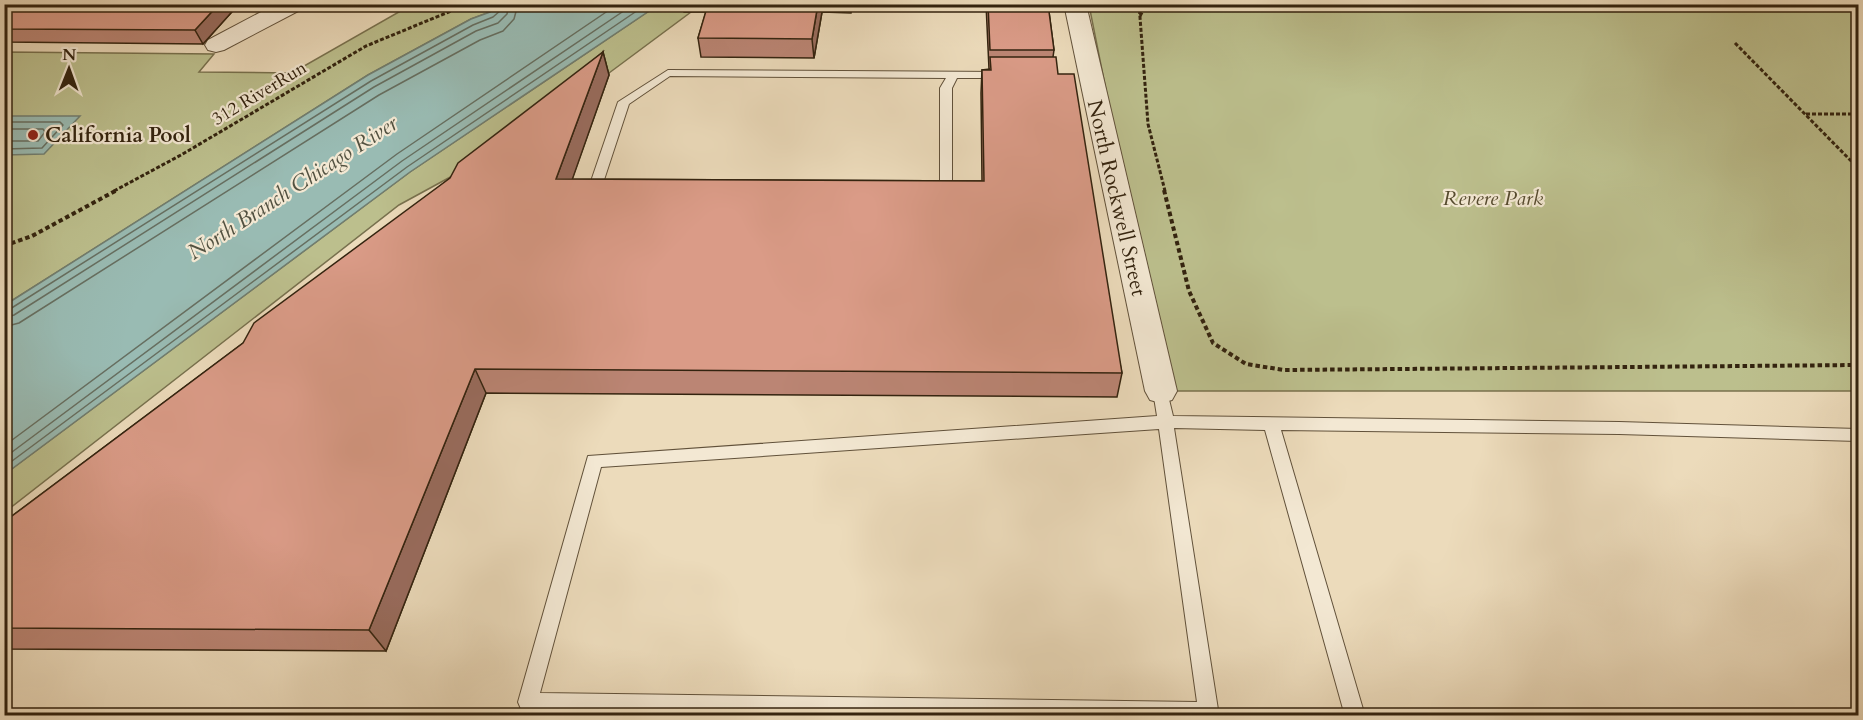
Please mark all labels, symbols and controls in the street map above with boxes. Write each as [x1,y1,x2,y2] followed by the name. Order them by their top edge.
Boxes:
[39,39,99,99] north arrow
[62,44,76,66] text: N
[207,55,312,132] street label: 312 RiverRun
[1080,97,1153,299] street label: North Rockwell Street
[182,108,404,267] water label: North Branch Chicago River
[45,121,191,150] place label: California Pool
[26,128,40,142] marker: California Pool
[1443,184,1544,213] park label: Revere Park

